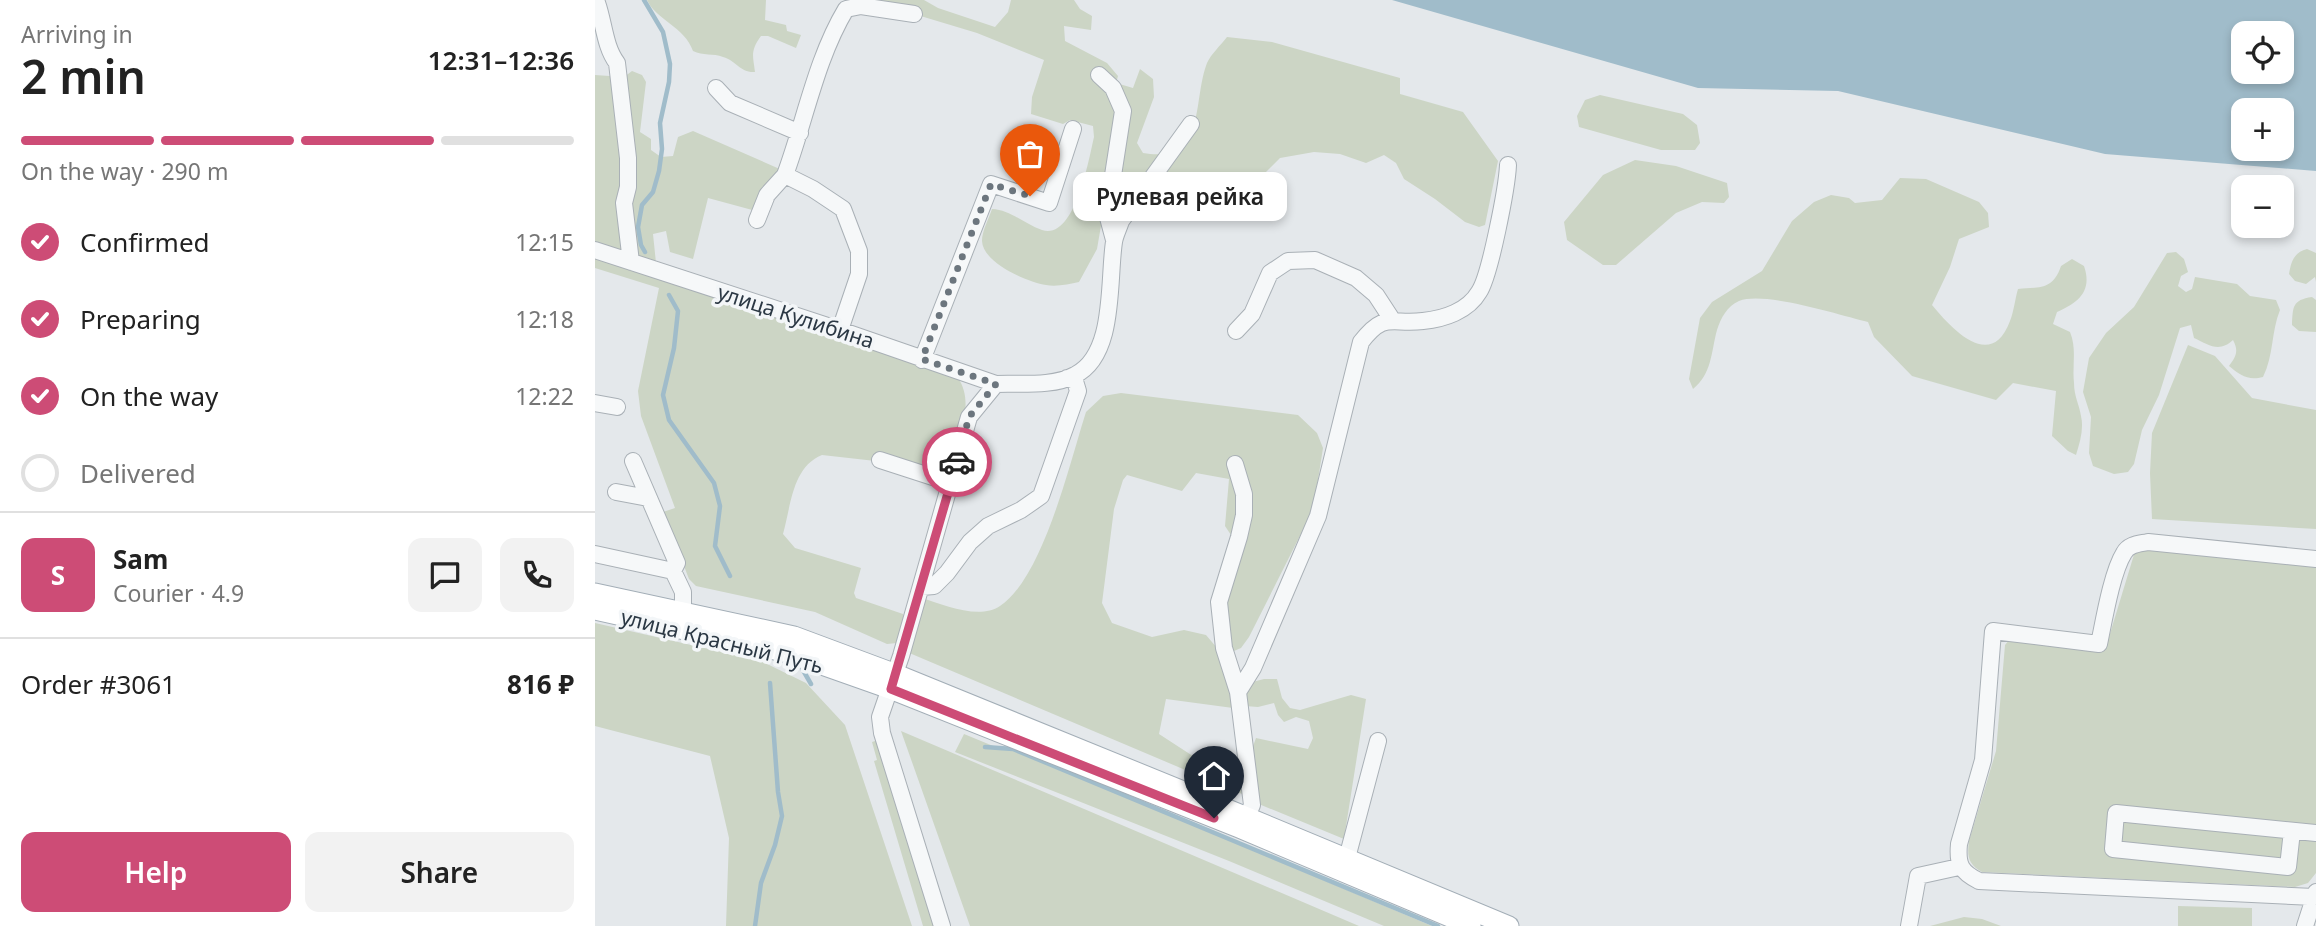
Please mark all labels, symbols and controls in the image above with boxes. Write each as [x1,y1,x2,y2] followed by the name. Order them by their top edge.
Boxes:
[21,18,133,50] text: Arriving in
[2231,21,2294,238] map controls
[2231,21,2294,84] button: locate
[428,42,574,78] text: 12:31–12:36
[21,45,146,107] text: 2 min
[2231,98,2294,161] button: +
[1000,124,1060,196] pin
[1011,135,1049,173] icon: bag
[21,155,228,187] text: On the way · 290 m
[1072,172,1285,220] callout: Рулевая рейка
[2231,175,2294,238] button: −
[1096,180,1264,212] text: Рулевая рейка
[21,223,59,261] icon: check
[80,224,210,260] text: Confirmed
[515,226,574,258] text: 12:15
[714,277,878,355] street label: улица Кулибина
[21,300,59,338] icon: check
[80,301,201,337] text: Preparing
[515,303,574,335] text: 12:18
[21,377,59,415] icon: check
[80,378,218,414] text: On the way
[515,380,574,412] text: 12:22
[922,427,992,497] courier
[938,443,976,481] icon: car
[80,455,196,491] text: Delivered
[408,538,482,612] button: chat
[500,538,574,612] button: phone
[113,541,168,577] text: Sam
[51,557,65,593] text: S
[113,577,244,609] text: Courier · 4.9
[618,602,826,680] street label: улица Красный Путь
[21,666,176,702] text: Order #3061
[507,666,574,702] text: 816 ₽
[1184,746,1244,818] pin
[1195,757,1233,795] icon: home
[21,832,291,912] button: Help
[305,832,574,912] button: Share

